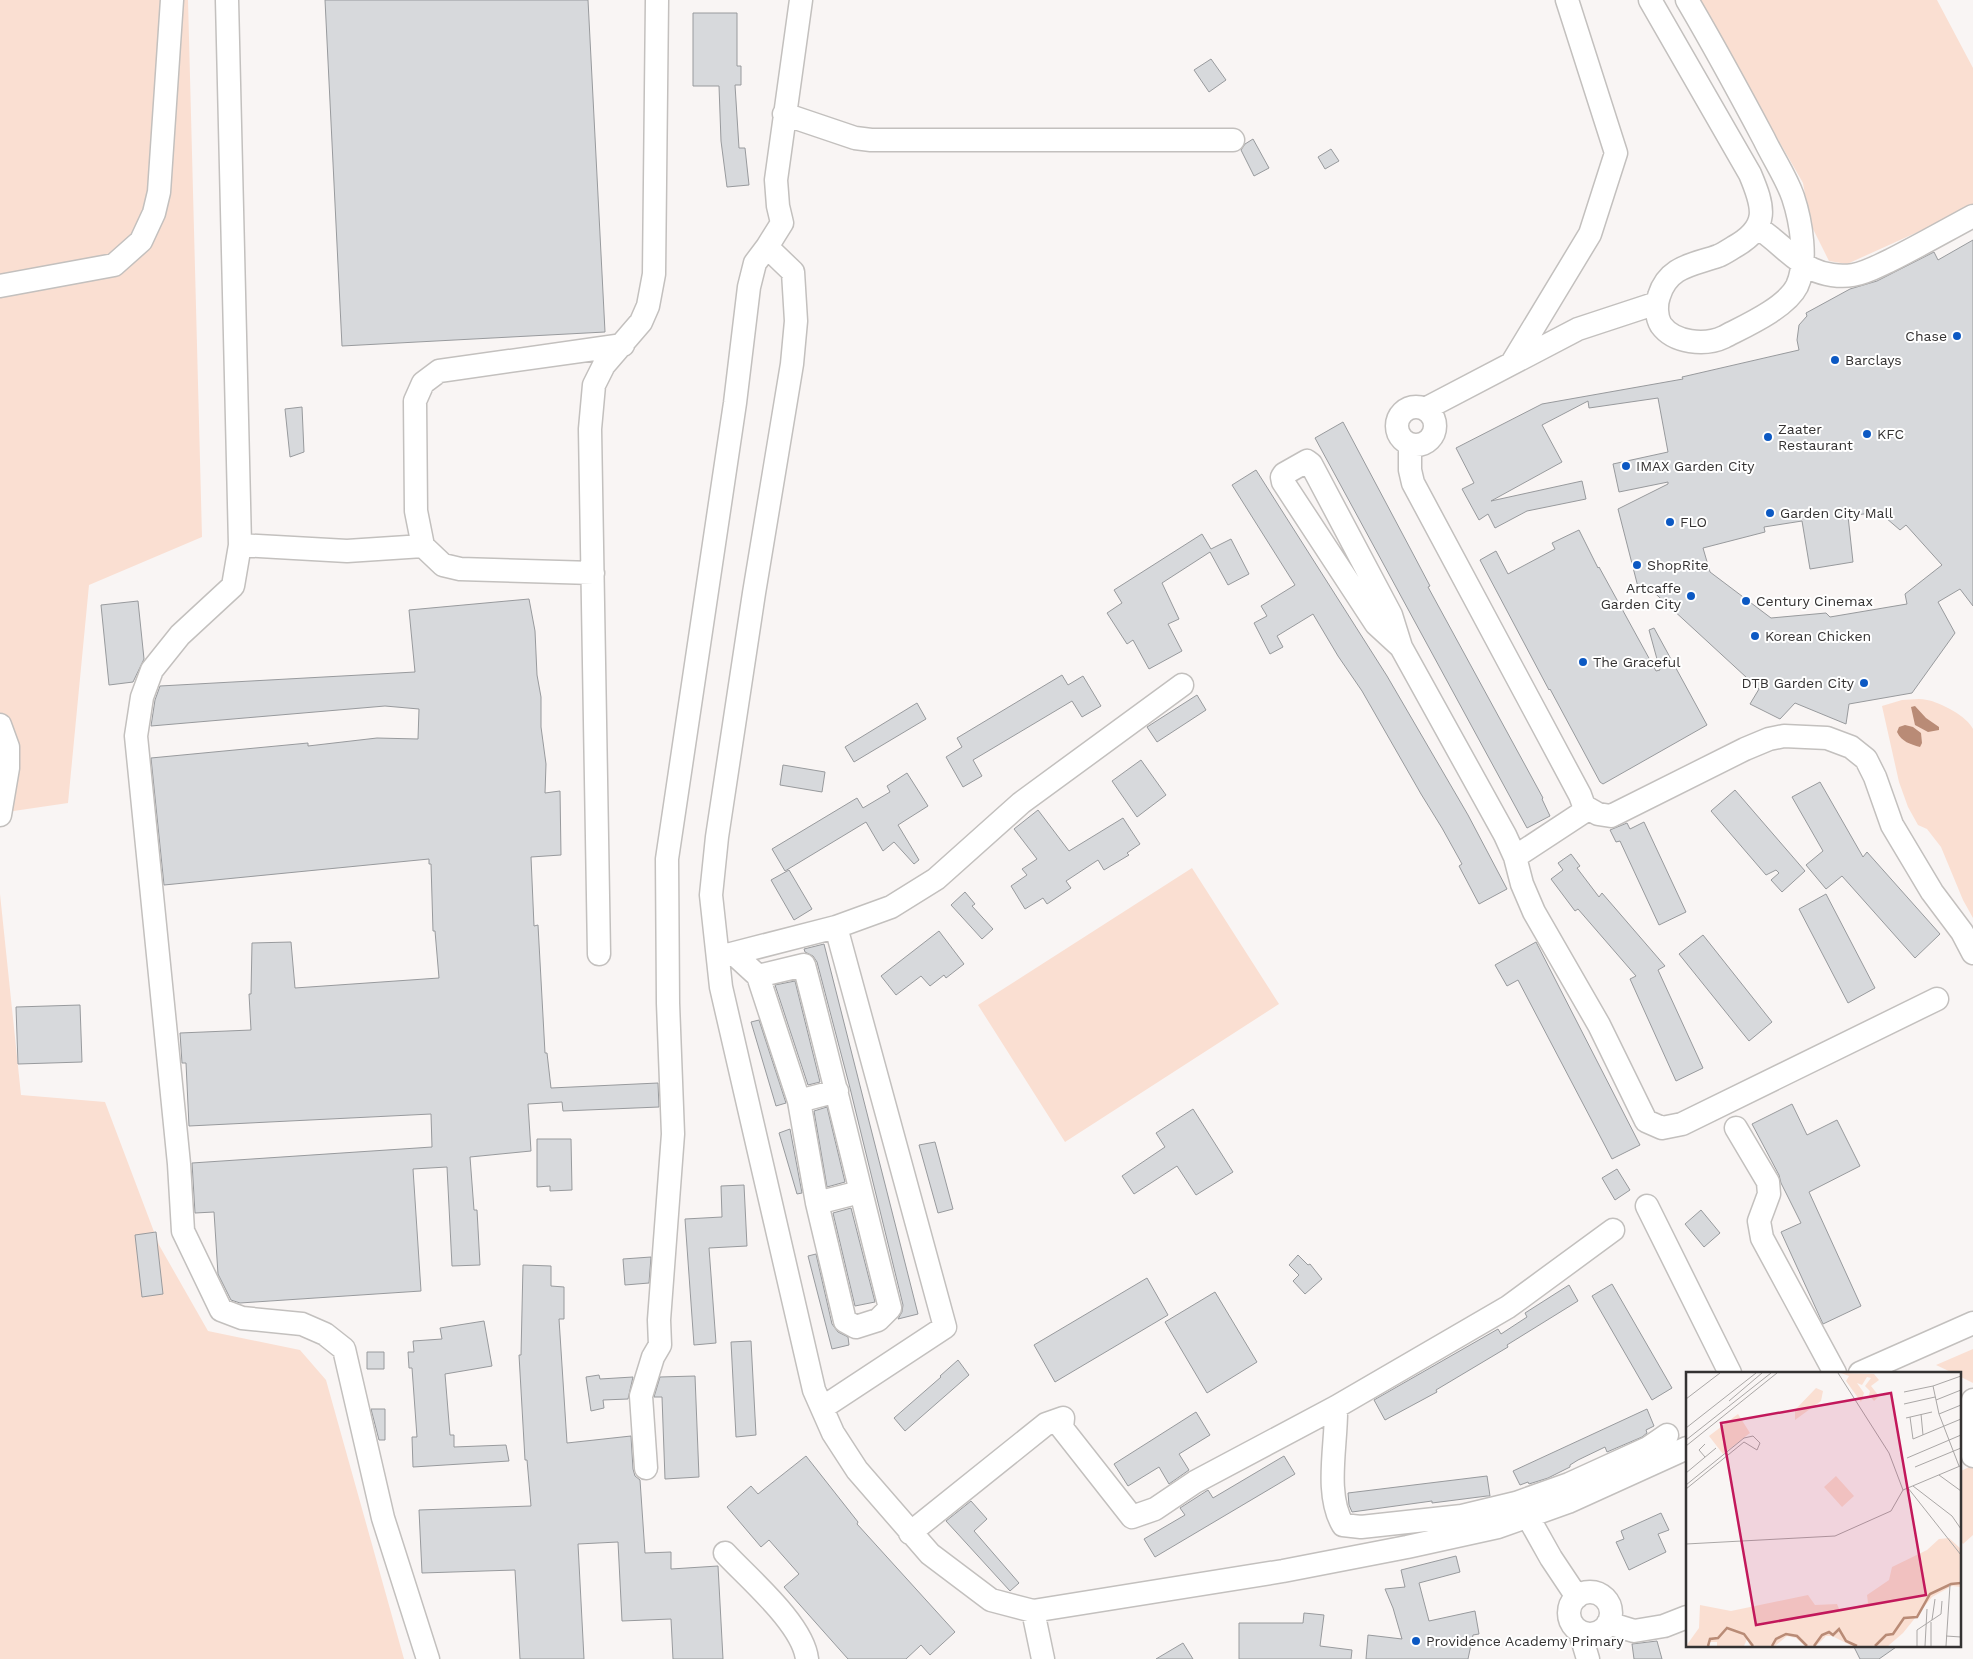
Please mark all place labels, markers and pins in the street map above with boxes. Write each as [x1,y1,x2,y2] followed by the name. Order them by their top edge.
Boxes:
[1905,328,1947,344] place label: Chase
[1951,330,1963,342] marker: Chase
[1845,352,1902,368] place label: Barclays
[1829,354,1841,366] marker: Barclays
[1778,421,1853,453] place label: Zaater Restaurant
[1877,426,1904,442] place label: KFC
[1861,428,1873,440] marker: KFC
[1762,431,1774,443] marker: Zaater Restaurant
[1636,458,1755,474] place label: IMAX Garden City
[1620,460,1632,472] marker: IMAX Garden City
[1780,505,1894,521] place label: Garden City Mall
[1764,507,1776,519] marker: Garden City Mall
[1680,514,1707,530] place label: FLO
[1664,516,1676,528] marker: FLO
[1647,557,1709,573] place label: ShopRite
[1631,559,1643,571] marker: ShopRite
[1601,580,1682,612] place label: Artcaffe Garden City
[1685,590,1697,602] marker: Artcaffe Garden City
[1756,593,1873,609] place label: Century Cinemax
[1740,595,1752,607] marker: Century Cinemax
[1765,628,1871,644] place label: Korean Chicken
[1749,630,1761,642] marker: Korean Chicken
[1593,654,1681,670] place label: The Graceful
[1577,656,1589,668] marker: The Graceful
[1742,675,1855,691] place label: DTB Garden City
[1858,677,1870,689] marker: DTB Garden City
[1426,1633,1625,1649] place label: Providence Academy Primary
[1410,1635,1422,1647] marker: Providence Academy Primary

